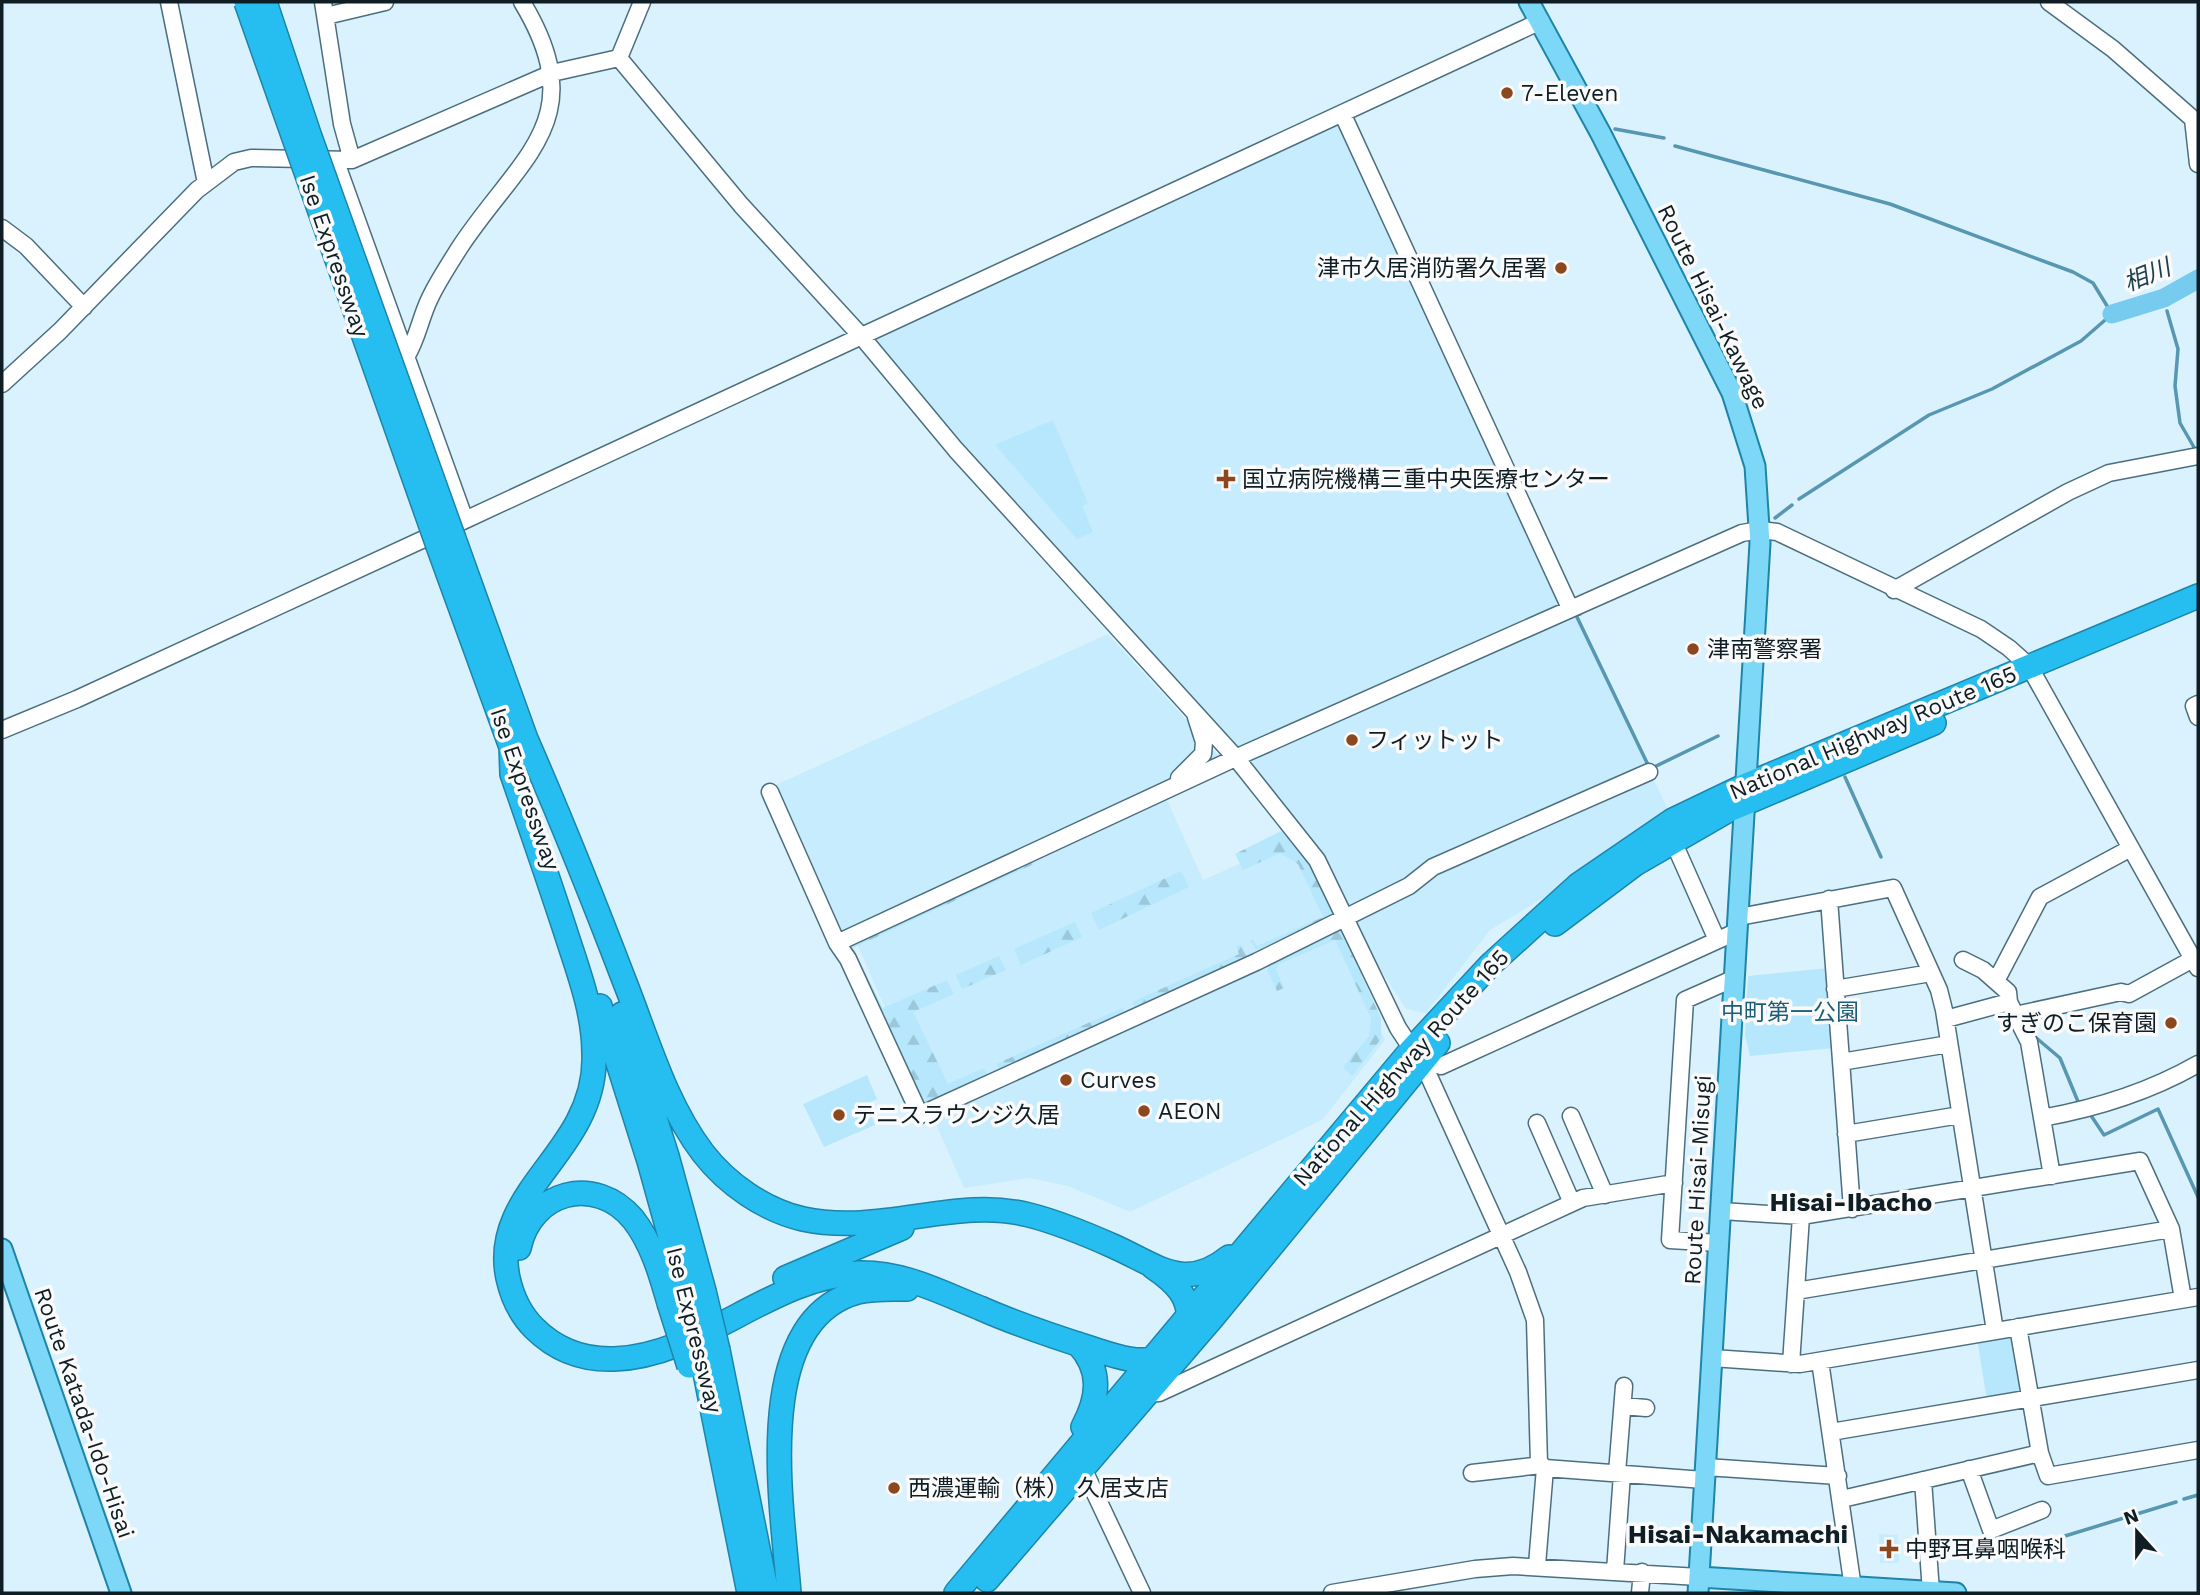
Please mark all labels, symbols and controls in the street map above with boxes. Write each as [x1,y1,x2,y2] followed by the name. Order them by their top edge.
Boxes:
[1521,80,1619,107] place label: 7-Eleven
[1499,85,1515,101] marker: 7-Eleven
[294,171,375,341] street label: Ise Expressway
[1652,200,1774,414] street label: Route Hisai-Kawage
[2120,252,2177,297] water label: 相川
[1317,255,1547,282] place label: 津市久居消防署久居署
[1553,260,1569,276] marker: 津市久居消防署久居署
[1242,466,1610,493] place label: 国立病院機構三重中央医療センター
[1216,469,1236,489] marker: 国立病院機構三重中央医療センター
[1707,636,1822,663] place label: 津南警察署
[1685,641,1701,657] marker: 津南警察署
[1725,660,2021,806] street label: National Highway Route 165
[485,704,566,874] street label: Ise Expressway
[1366,727,1504,754] place label: フィットット
[1344,732,1360,748] marker: フィットット
[1287,944,1515,1192] street label: National Highway Route 165
[1721,999,1859,1026] park label: 中町第一公園
[1996,1010,2157,1037] place label: すぎのこ保育園
[2163,1015,2179,1031] marker: すぎのこ保育園
[1080,1067,1157,1094] place label: Curves
[1058,1072,1074,1088] marker: Curves
[1679,1074,1717,1286] street label: Route Hisai-Misugi
[1158,1098,1222,1125] place label: AEON
[853,1102,1060,1129] place label: テニスラウンジ久居
[1136,1103,1152,1119] marker: AEON
[831,1107,847,1123] marker: テニスラウンジ久居
[1770,1187,1932,1217] district label: Hisai-Ibacho
[660,1244,728,1416] street label: Ise Expressway
[28,1284,140,1542] street label: Route Katada-Ido-Hisai
[908,1475,1169,1502] place label: 西濃運輸（株） 久居支店
[886,1480,902,1496] marker: 西濃運輸（株） 久居支店
[2102,1497,2172,1567] north arrow
[2120,1503,2142,1530] text: N
[1628,1519,1848,1549] district label: Hisai-Nakamachi
[1905,1536,2066,1563] place label: 中野耳鼻咽喉科
[1879,1539,1899,1559] marker: 中野耳鼻咽喉科

